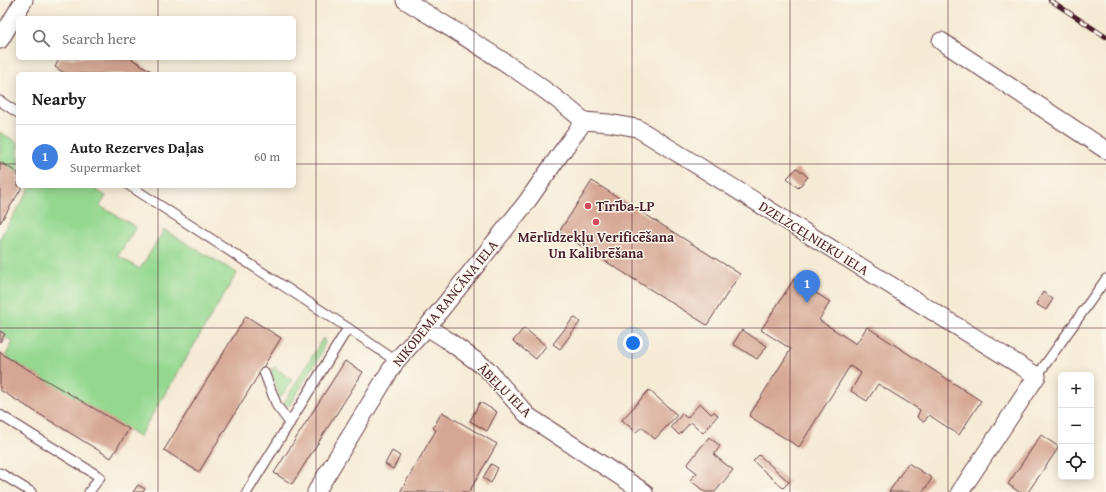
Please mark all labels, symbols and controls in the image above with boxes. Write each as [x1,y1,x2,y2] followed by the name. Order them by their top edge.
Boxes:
[16,16,296,60] search box
[30,27,52,49] icon: search
[62,28,136,49] text: Search here
[32,86,86,111] text: Nearby
[70,137,204,158] text: Auto Rezerves Daļas
[42,147,48,166] text: 1
[254,147,280,166] text: 60 m
[70,158,141,177] text: Supermarket
[596,196,655,216] place label: Tīrība-LP
[755,196,873,280] street label: DZELZCEĻNIEKU IELA
[583,201,593,211] marker: Tīrība-LP
[591,217,601,227] marker: Mērlīdzekļu Verificēšana Un Kalibrēšana
[518,227,675,263] place label: Mērlīdzekļu Verificēšana Un Kalibrēšana
[388,235,503,371] street label: NIKODEMA RANCĀNA IELA
[794,270,820,303] pin: 1
[623,333,643,353] your location
[473,358,537,422] street label: ĀBEĻU IELA
[1058,372,1094,480] map controls
[1058,372,1094,408] button: +
[1058,408,1094,444] button: −
[1058,444,1094,480] button: locate

